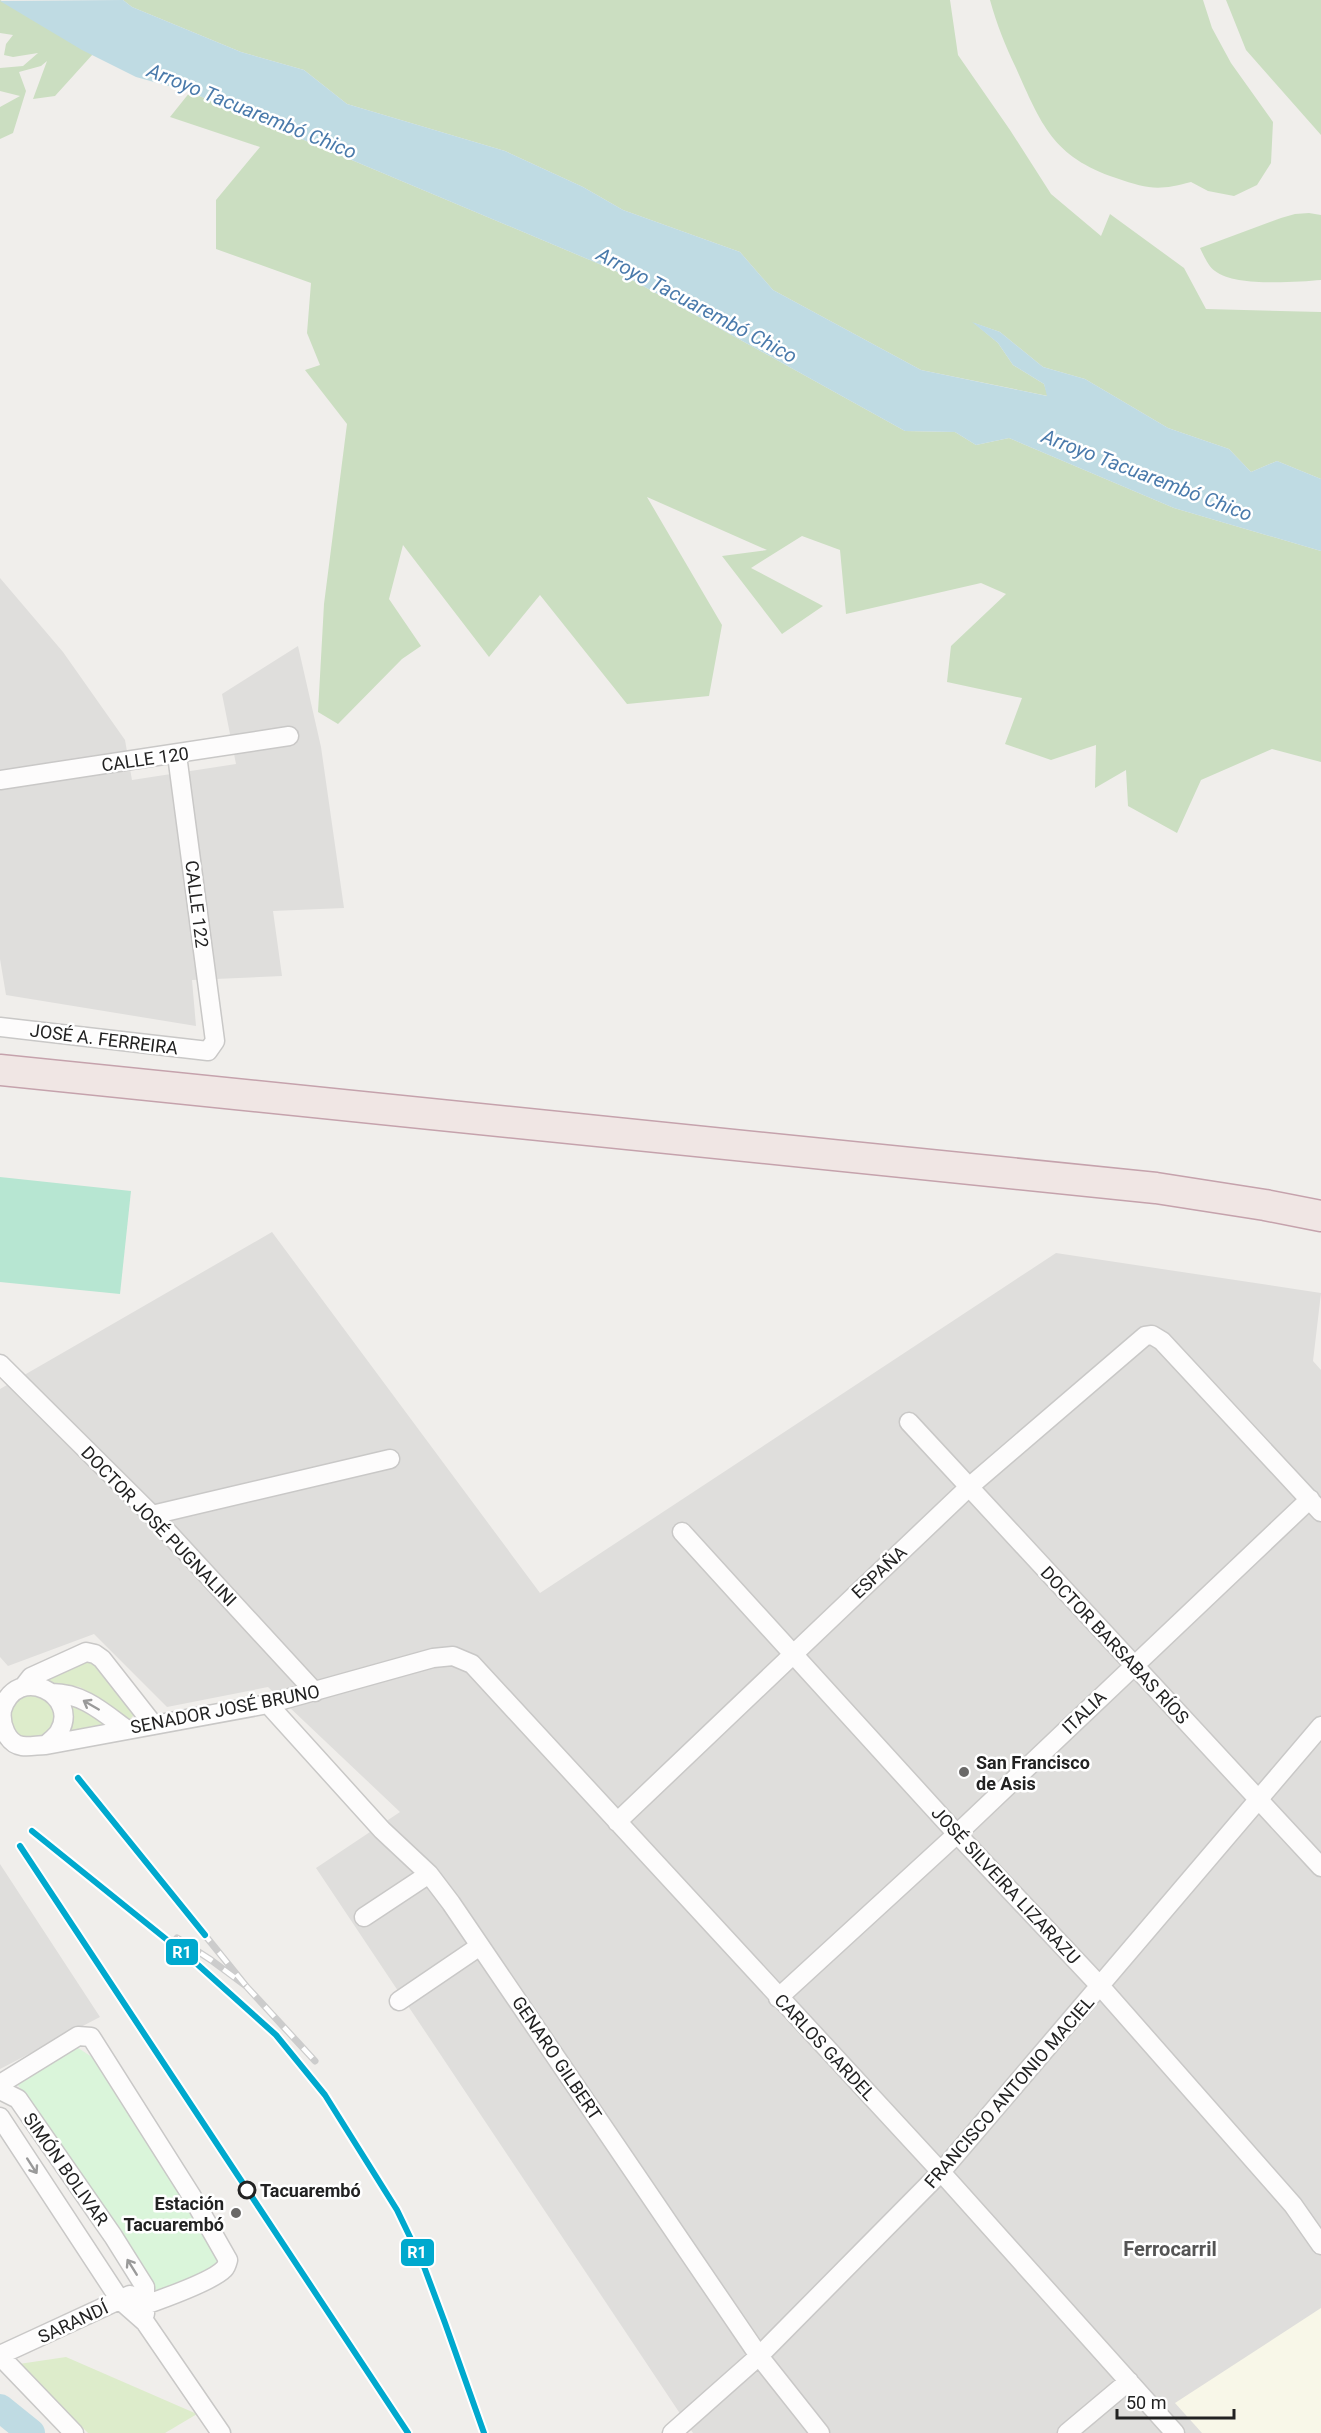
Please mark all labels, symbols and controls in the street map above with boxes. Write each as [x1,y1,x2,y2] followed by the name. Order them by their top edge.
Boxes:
[143,58,360,164] water label: Arroyo Tacuarembó Chico
[592,241,801,368] water label: Arroyo Tacuarembó Chico
[1037,423,1256,526] water label: Arroyo Tacuarembó Chico
[100,742,190,776] street label: CALLE 120
[181,859,213,949] street label: CALLE 122
[29,1019,179,1059] street label: JOSÉ A. FERREIRA
[77,1442,241,1610] street label: DOCTOR JOSÉ PUGNALINI
[847,1541,911,1603] street label: ESPAÑA
[1036,1562,1194,1728] street label: DOCTOR BARSABAS RÍOS
[129,1680,321,1738] street label: SENADOR JOSÉ BRUNO
[1058,1686,1111,1738] street label: ITALIA
[83,1699,100,1711] one-way arrow
[976,1752,1090,1794] place label: San Francisco de Asis
[957,1765,971,1779] marker: San Francisco de Asis
[927,1802,1085,1968] street label: JOSÉ SILVEIRA LIZARAZU
[165,1938,199,1966] line badge: R1
[172,1943,192,1962] text: R1
[770,1989,880,2105] street label: CARLOS GARDEL
[508,1992,606,2124] street label: GENARO GILBERT
[920,1992,1098,2192] street label: FRANCISCO ANTONIO MACIEL
[19,2109,113,2229] street label: SIMÓN BOLIVAR
[26,2157,38,2174] one-way arrow
[260,2180,361,2201] place label: Tacuarembó
[238,2181,256,2199] marker: Tacuarembó
[123,2193,224,2235] place label: Estación Tacuarembó
[229,2206,243,2220] marker: Estación Tacuarembó
[1123,2237,1217,2261] district label: Ferrocarril
[400,2238,435,2267] line badge: R1
[407,2243,427,2262] text: R1
[126,2259,138,2276] one-way arrow
[35,2296,112,2347] street label: SARANDÍ
[1117,2382,1234,2420] scale bar
[1126,2392,1166,2413] text: 50 m

